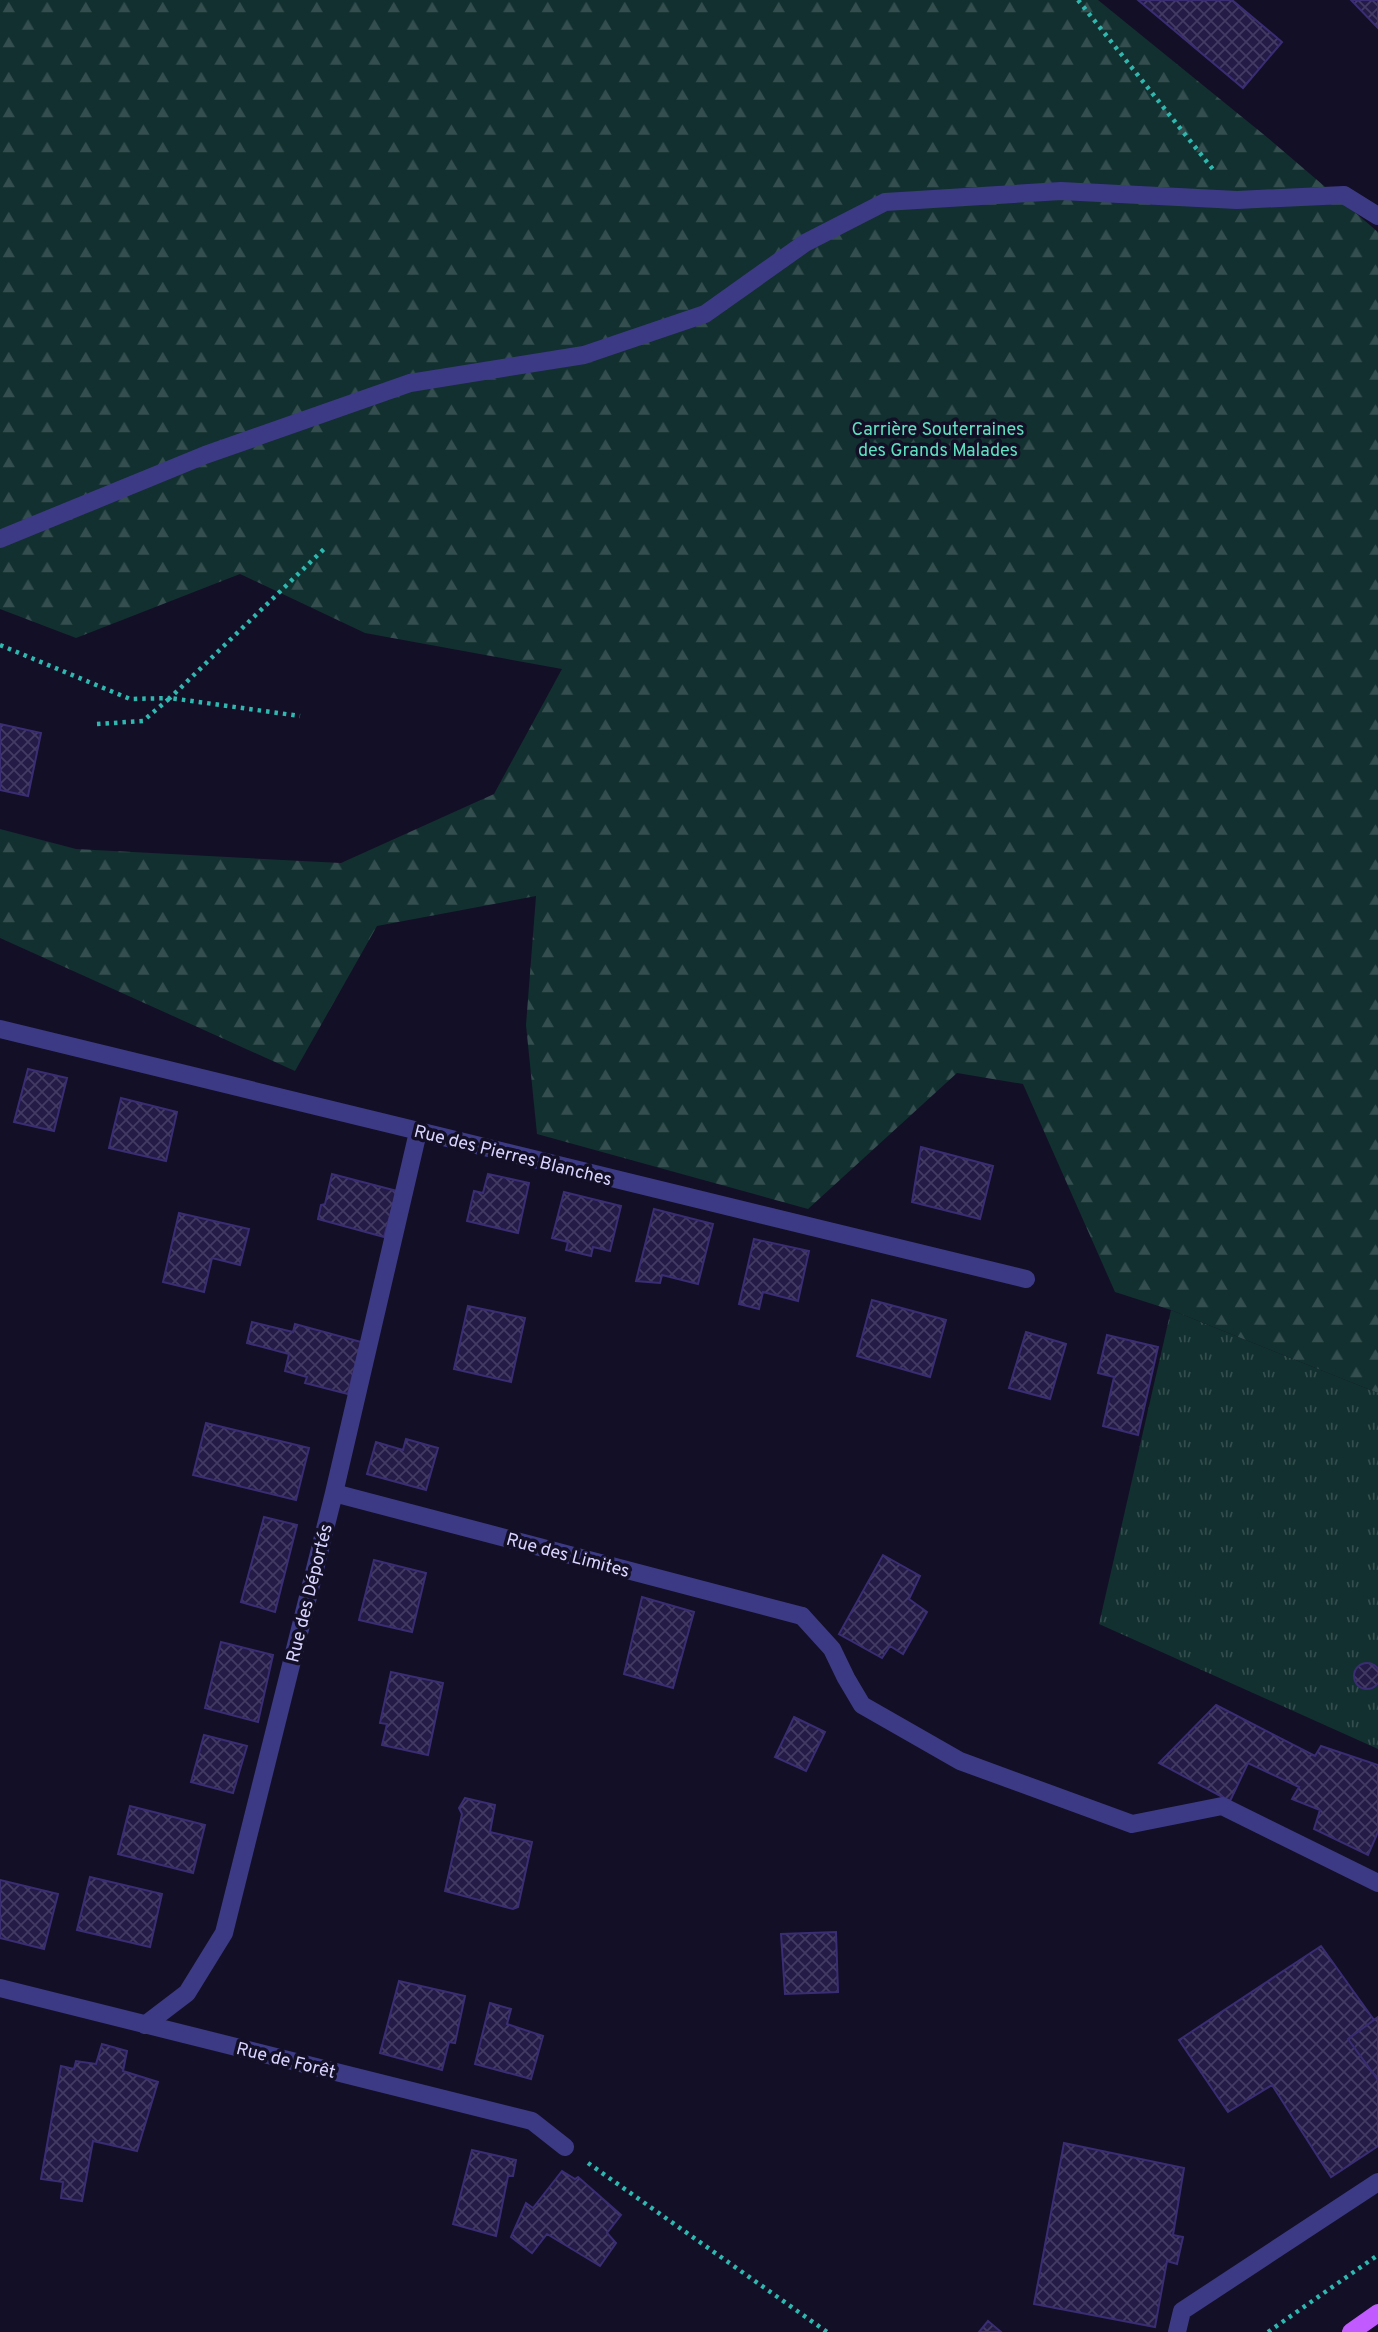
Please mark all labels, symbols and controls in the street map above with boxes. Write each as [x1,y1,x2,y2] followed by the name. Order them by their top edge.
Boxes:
[852,419,1024,463] park label: Carrière Souterraines des Grands Malades
[411,1121,614,1192] street label: Rue des Pierres Blanches
[282,1522,339,1665] street label: Rue des Déportés
[503,1529,632,1584] street label: Rue des Limites
[233,2038,338,2085] street label: Rue de Forêt

